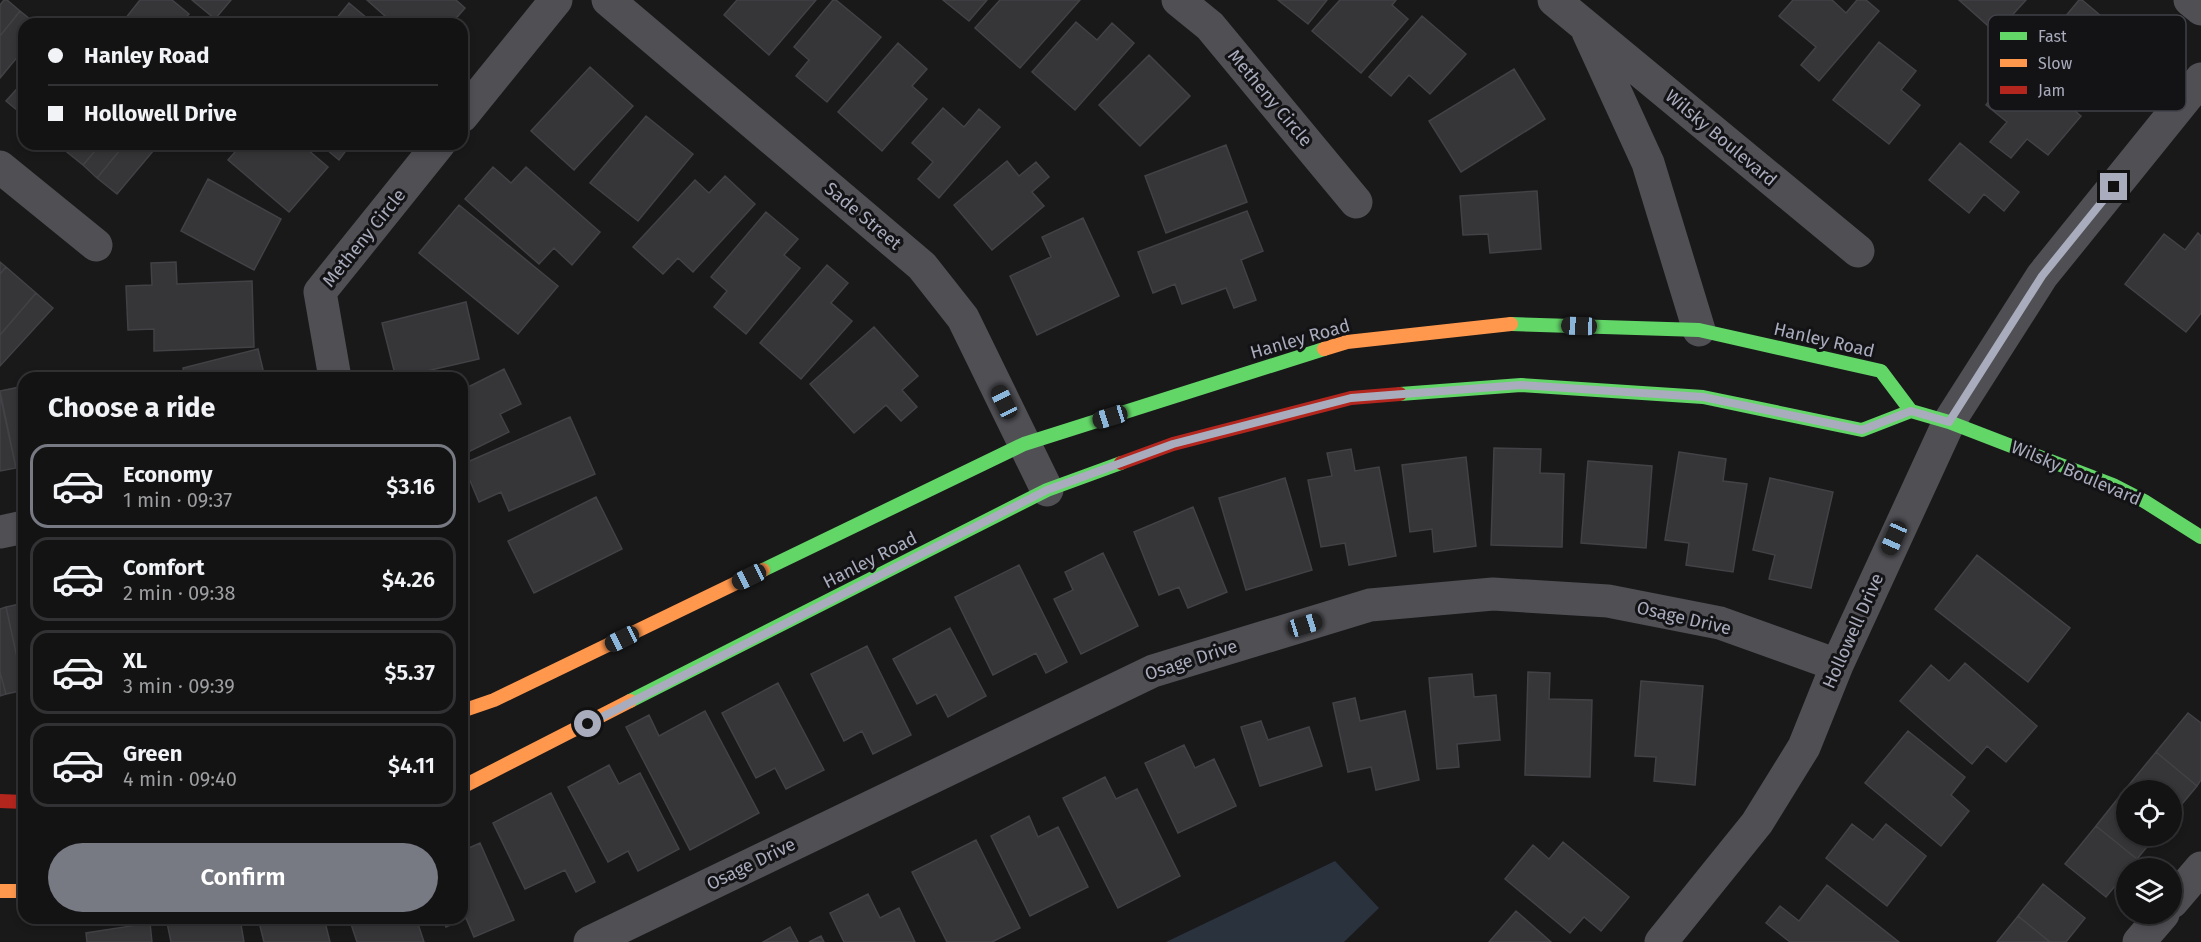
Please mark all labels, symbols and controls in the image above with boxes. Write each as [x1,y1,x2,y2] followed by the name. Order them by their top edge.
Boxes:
[1988,15,2186,111] legend
[2038,27,2067,46] text: Fast
[84,42,210,69] text: Hanley Road
[1223,45,1317,151] street label: Metheny Circle
[2038,54,2073,73] text: Slow
[2038,81,2065,100] text: Jam
[1661,85,1781,191] street label: Wilsky Boulevard
[84,100,237,127] text: Hollowell Drive
[2100,173,2127,200] route end
[820,177,906,255] street label: Sade Street
[318,184,410,292] street label: Metheny Circle
[1248,314,1352,364] street label: Hanley Road
[1561,316,1597,336] car
[1772,318,1876,362] street label: Hanley Road
[988,382,1020,422] car
[48,392,215,424] text: Choose a ride
[1090,403,1130,431] car
[2008,436,2144,510] street label: Wilsky Boulevard
[51,459,105,513] icon: car
[123,461,212,488] text: Economy
[386,473,435,500] text: $3.16
[123,488,232,512] text: 1 min · 09:37
[1878,518,1910,558] car
[819,527,921,593] street label: Hanley Road
[51,552,105,606] icon: car
[123,554,204,581] text: Comfort
[729,561,769,593] car
[382,566,435,593] text: $4.26
[1818,570,1888,692] street label: Hollowell Drive
[123,581,236,605] text: 2 min · 09:38
[1635,596,1733,640] street label: Osage Drive
[1285,611,1325,639] car
[602,623,642,655] car
[1142,635,1240,685] street label: Osage Drive
[51,645,105,699] icon: car
[123,647,147,674] text: XL
[384,659,435,686] text: $5.37
[123,674,235,698] text: 3 min · 09:39
[574,710,601,737] route start
[51,738,105,792] icon: car
[123,740,182,767] text: Green
[388,752,435,779] text: $4.11
[123,767,237,791] text: 4 min · 09:40
[2116,780,2182,924] map controls
[2116,780,2182,846] button: locate
[703,833,799,895] street label: Osage Drive
[48,843,438,912] button: Confirm
[2116,858,2182,924] button: layers

